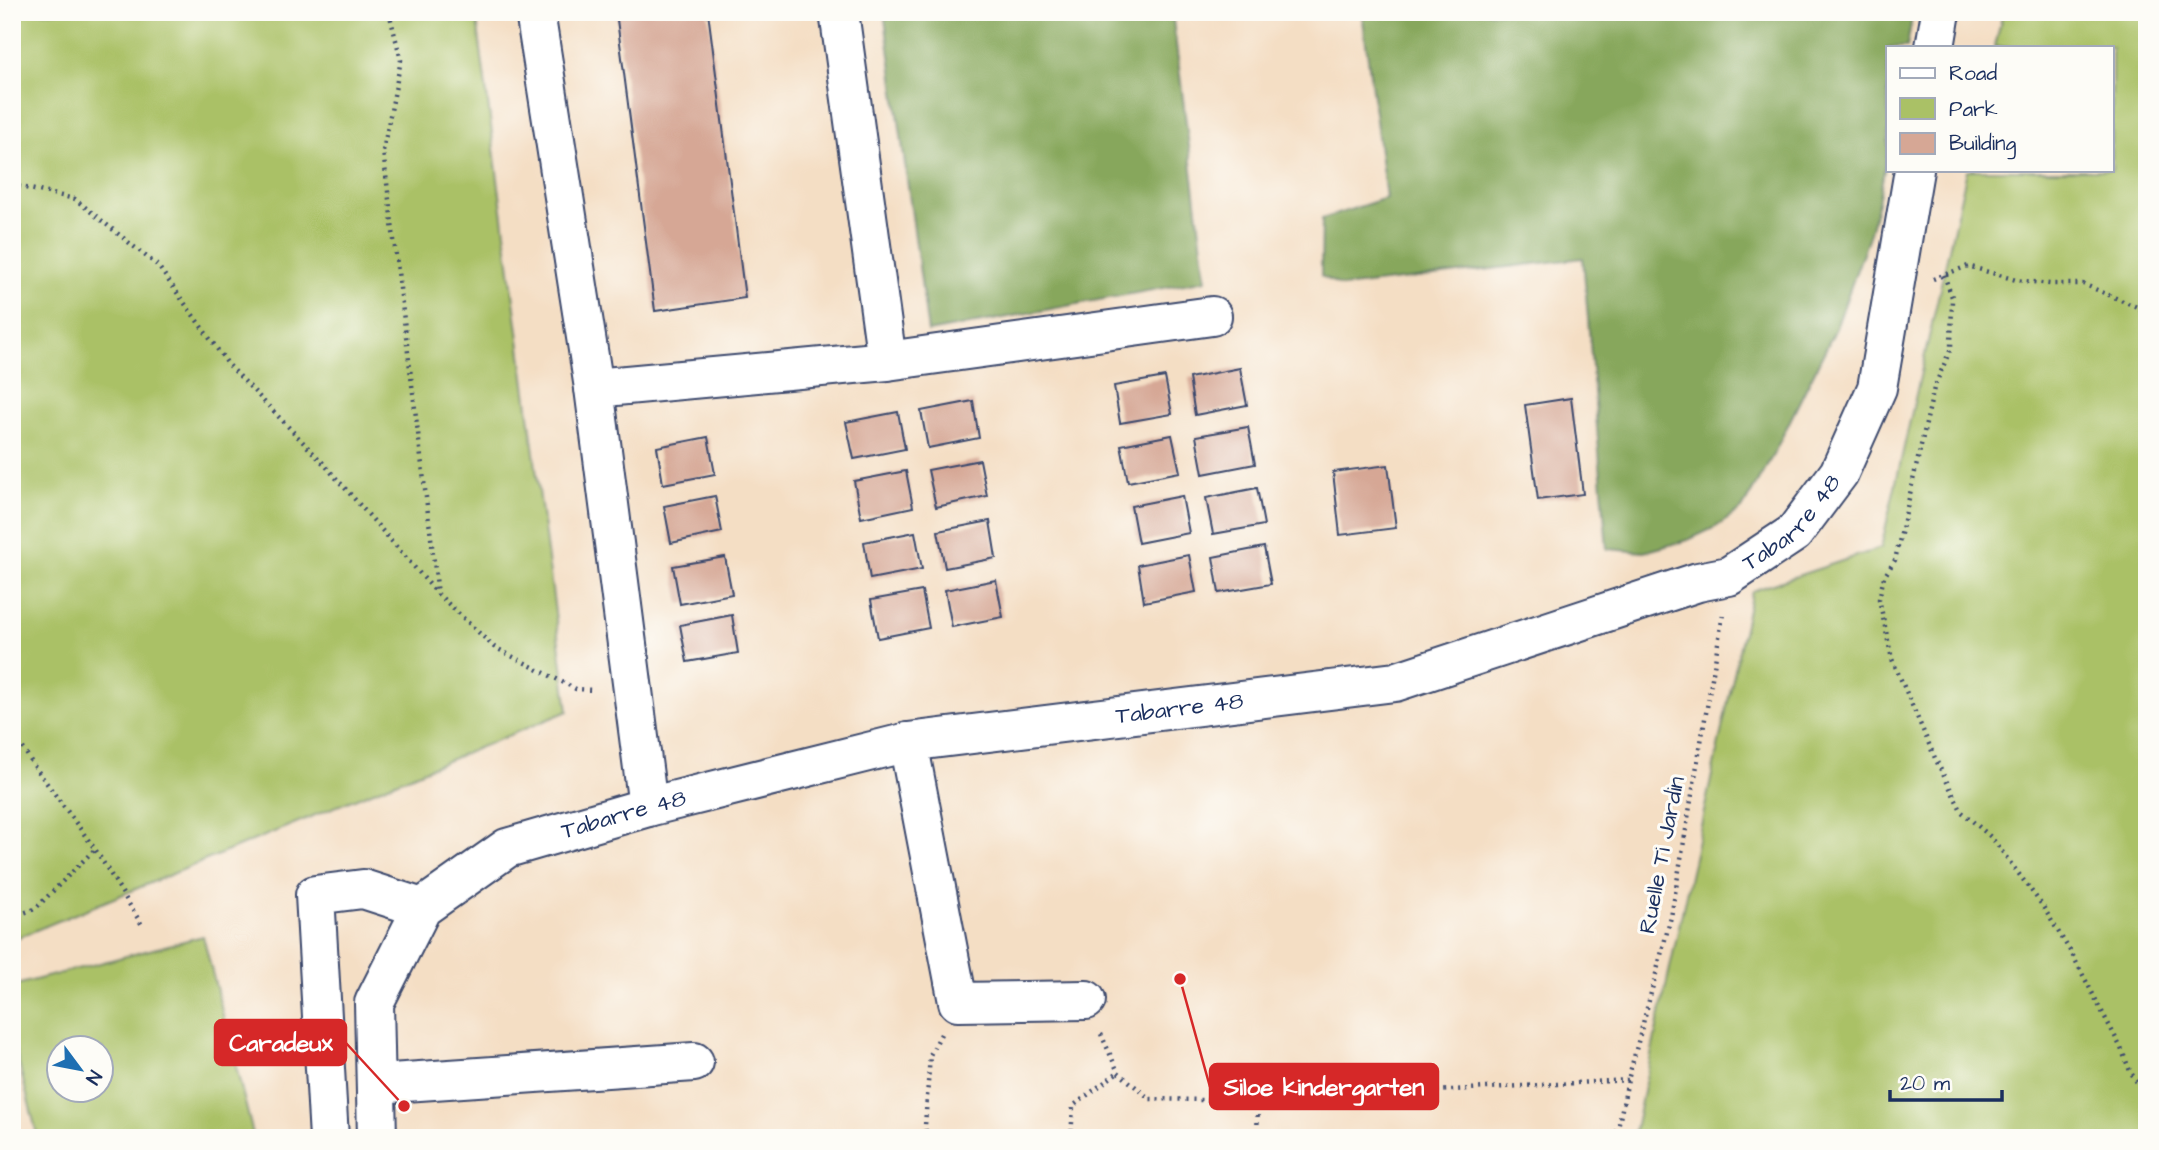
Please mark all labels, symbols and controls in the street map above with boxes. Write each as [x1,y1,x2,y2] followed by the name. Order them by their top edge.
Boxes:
[1886,46,2114,172] legend
[1949,59,1997,88] text: Road
[1949,95,1998,124] text: Park
[1949,129,2017,160] text: Building
[1736,468,1849,579] street label: Tabarre 48
[1114,685,1245,732] street label: Tabarre 48
[1631,774,1693,936] street label: Ruelle Ti Jardin
[558,782,690,847] street label: Tabarre 48
[215,1020,346,1065] callout: Caradeux
[229,1027,333,1061] text: Caradeux
[46,1034,116,1104] north arrow
[1890,1059,2002,1103] scale bar
[1210,1064,1438,1109] callout: Siloe kindergarten
[78,1065,108,1089] text: N
[1900,1069,1951,1098] text: 20 m
[1223,1071,1424,1106] text: Siloe kindergarten

